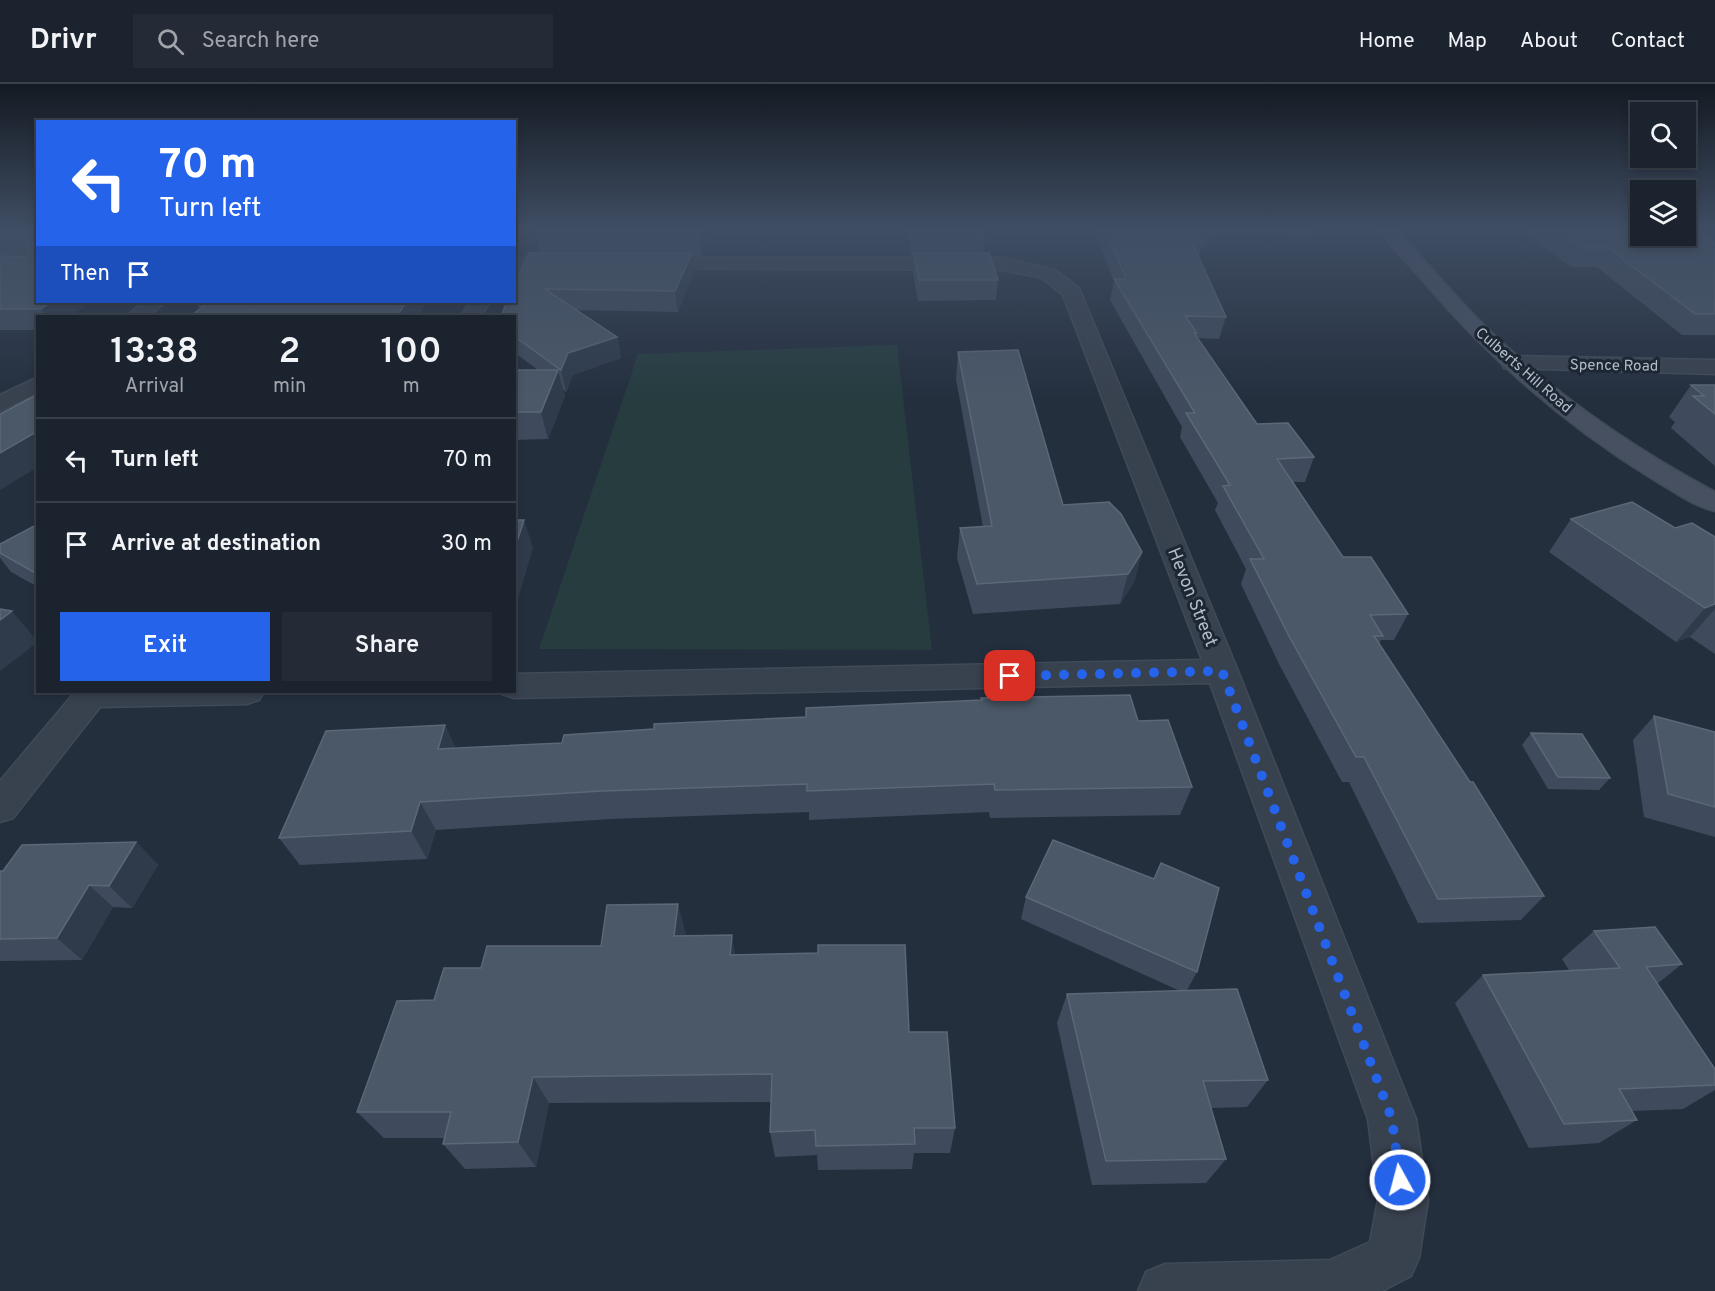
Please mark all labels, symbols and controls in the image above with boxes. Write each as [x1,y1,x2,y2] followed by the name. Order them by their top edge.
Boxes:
[133,14,553,68] search box
[30,23,97,59] text: Drivr
[154,25,187,58] icon: search
[202,28,319,55] text: Search here
[1359,28,1415,55] text: Home
[1448,28,1487,55] text: Map
[1520,28,1578,55] text: About
[1611,28,1685,55] text: Contact
[1630,102,1696,246] map controls
[1630,102,1696,168] button: search
[159,140,257,193] text: 70 m
[60,144,138,222] icon: left
[1630,180,1696,246] button: layers
[159,192,261,226] text: Turn left
[122,258,155,291] icon: arrive
[60,261,110,288] text: Then
[1471,324,1575,418] street label: Culberts Hill Road
[110,330,199,376] text: 13:38
[279,330,301,376] text: 2
[381,330,442,376] text: 100
[1570,356,1658,377] street label: Spence Road
[125,374,184,400] text: Arrival
[273,374,306,400] text: min
[403,374,420,400] text: m
[60,444,93,477] icon: left
[111,447,199,474] text: Turn left
[443,447,492,474] text: 70 m
[60,528,93,561] icon: arrive
[111,531,321,558] text: Arrive at destination
[441,531,492,558] text: 30 m
[1161,545,1222,651] street label: Hevon Street
[60,612,270,681] button: Exit
[282,612,492,681] button: Share
[984,650,1035,701] pin
[993,659,1026,692] icon: arrive
[1368,1148,1432,1212] position arrow

